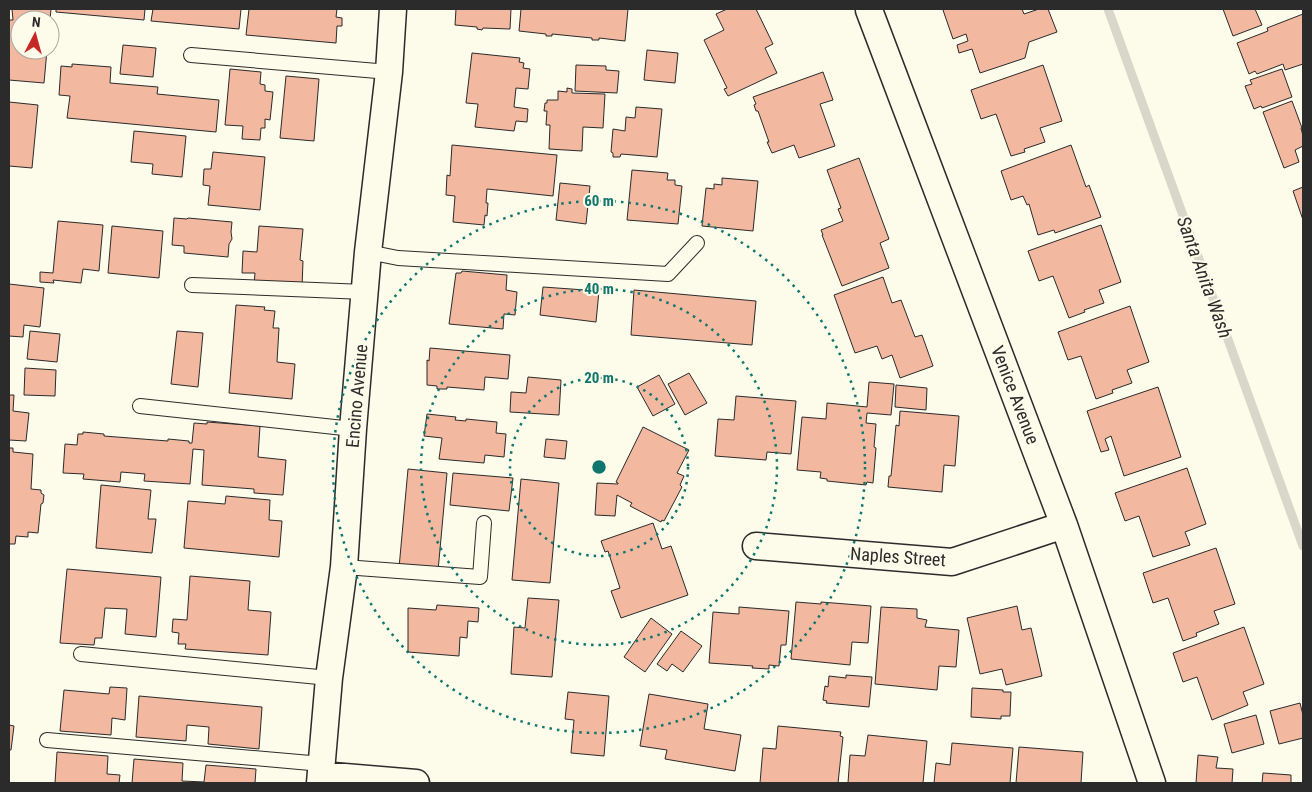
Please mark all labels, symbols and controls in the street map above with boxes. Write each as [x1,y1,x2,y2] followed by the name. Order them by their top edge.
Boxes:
[10,10,60,60] north arrow
[31,14,41,30] text: N
[584,192,614,210] text: 60 m
[1172,213,1237,341] water label: Santa Anita Wash
[584,280,614,298] text: 40 m
[342,343,371,449] street label: Encino Avenue
[987,343,1044,447] street label: Venice Avenue
[584,369,614,387] text: 20 m
[590,458,608,476] centre of rings
[850,543,947,570] street label: Naples Street

